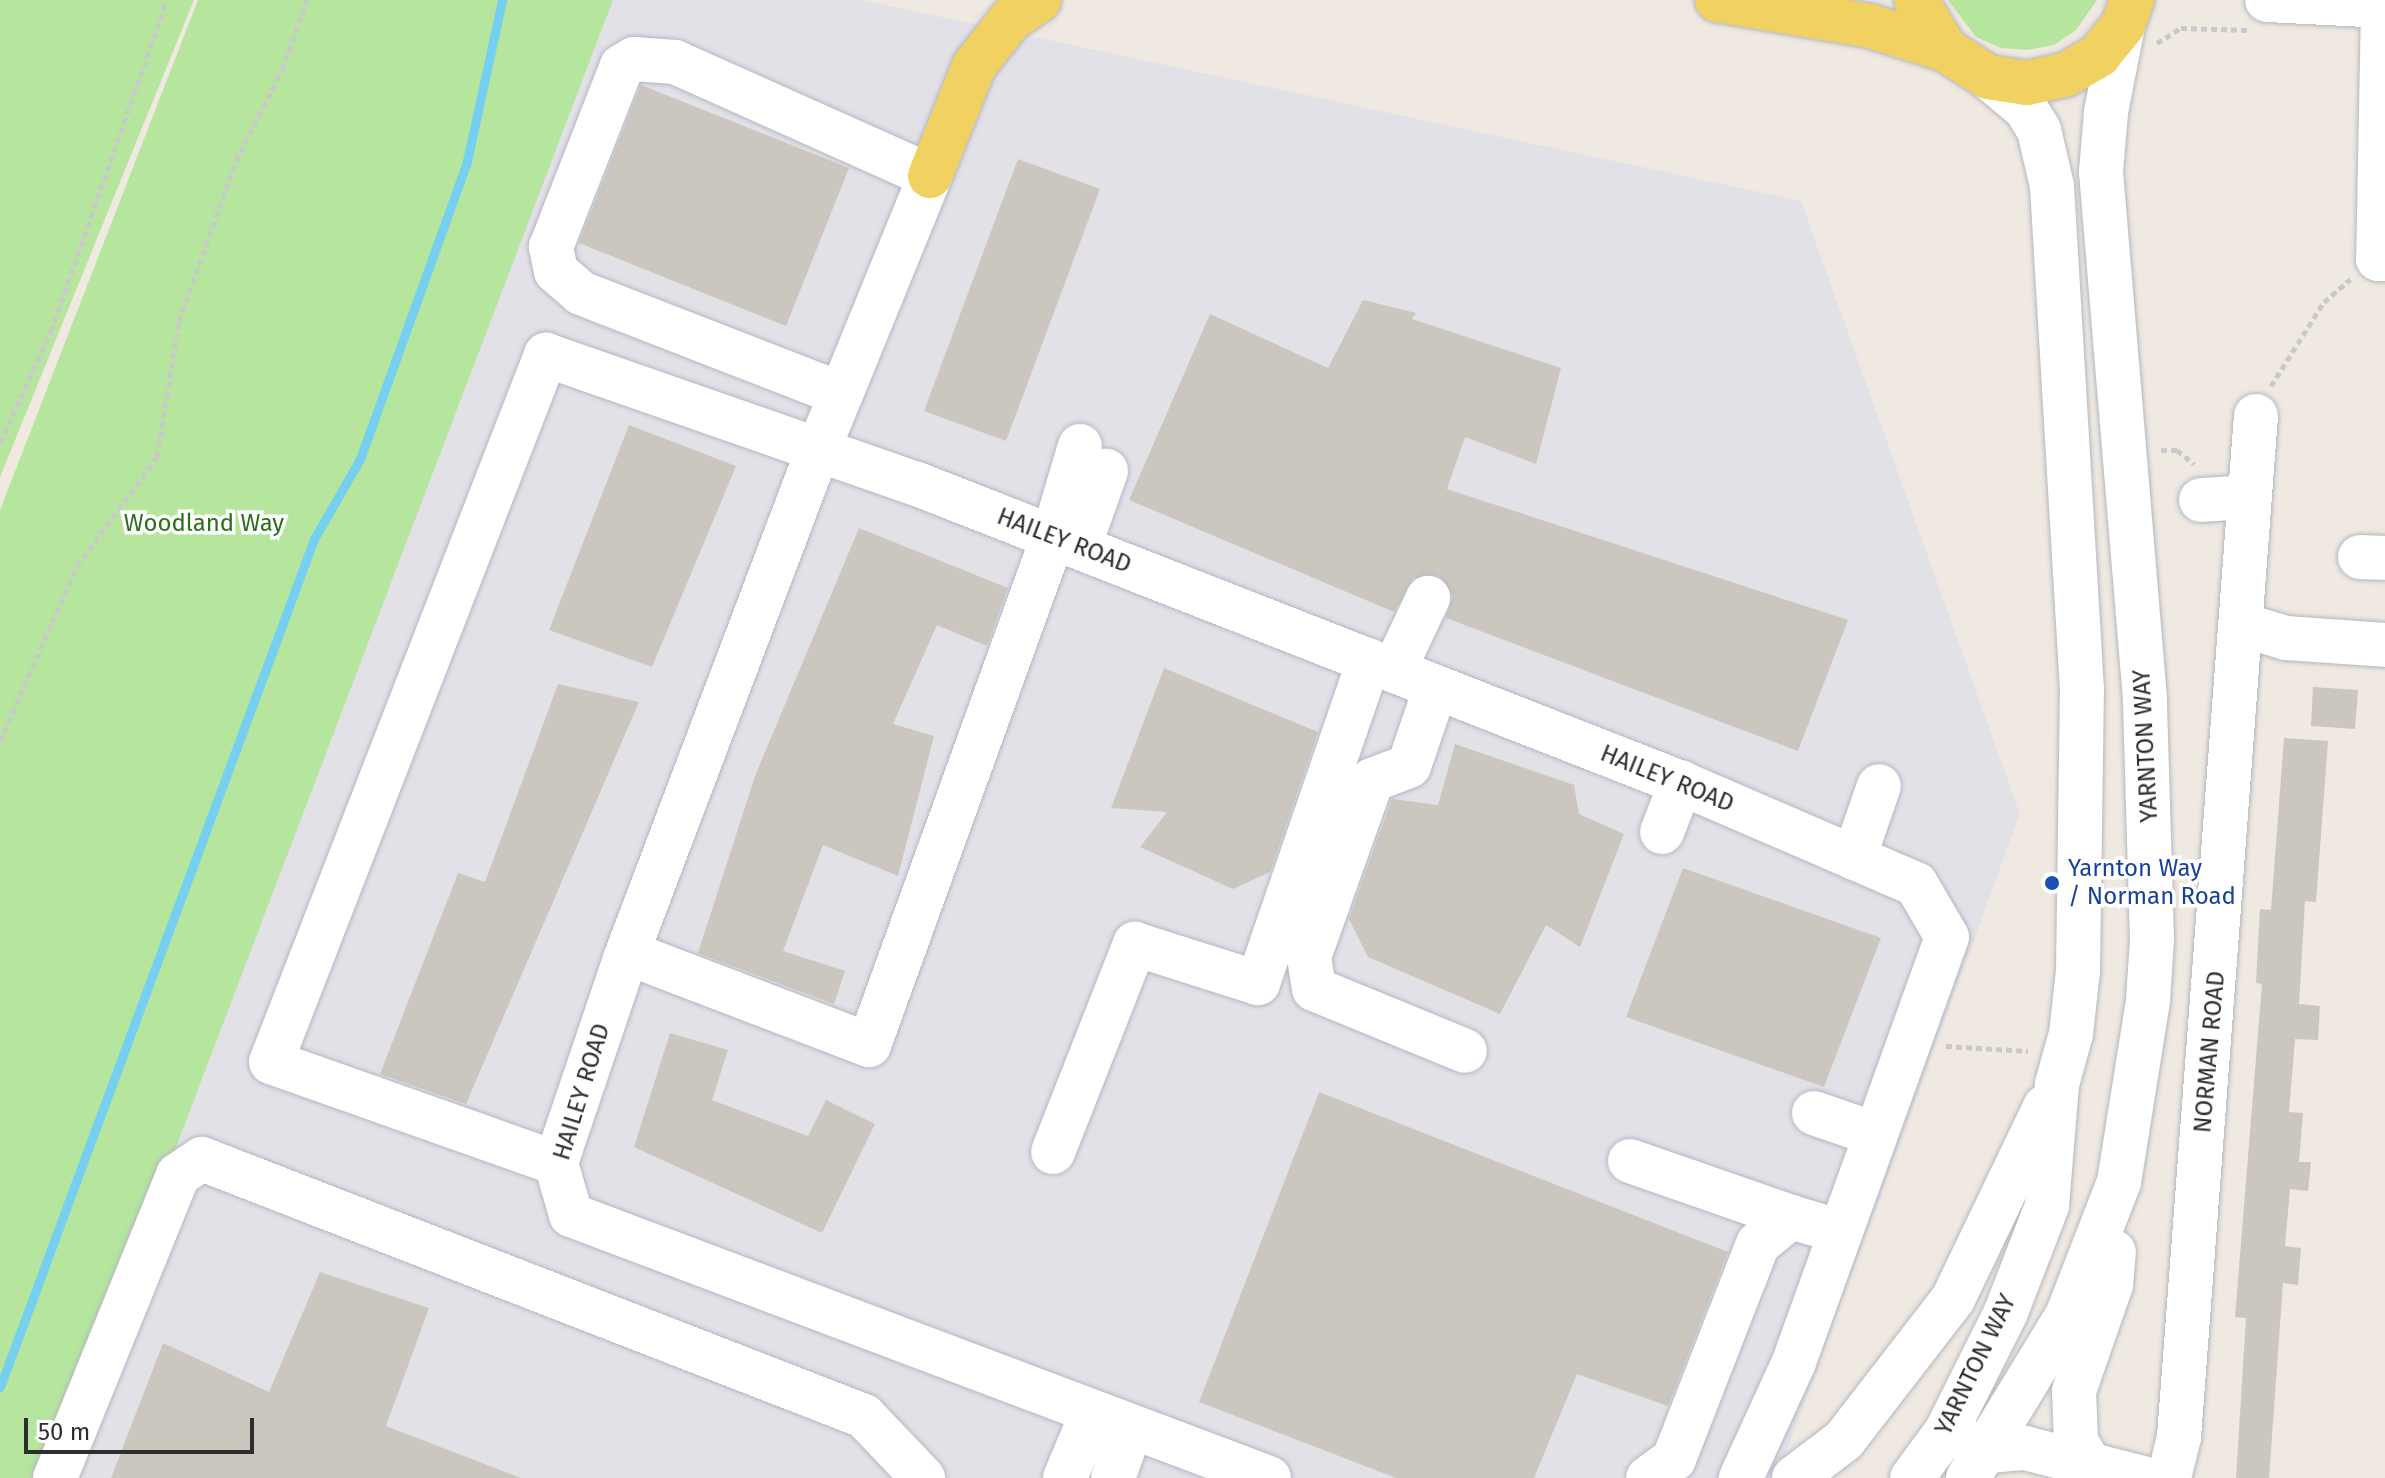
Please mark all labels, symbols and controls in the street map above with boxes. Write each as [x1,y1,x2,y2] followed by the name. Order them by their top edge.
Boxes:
[993,502,1135,580] street label: HAILEY ROAD
[124,510,284,538] park label: Woodland Way
[2128,669,2164,823] street label: YARNTON WAY
[1596,739,1738,819] street label: HAILEY ROAD
[2068,855,2236,911] place label: Yarnton Way / Norman Road
[2043,874,2061,892] marker: Yarnton Way / Norman Road
[2189,970,2231,1134] street label: NORMAN ROAD
[548,1020,616,1164] street label: HAILEY ROAD
[1929,1290,2023,1440] street label: YARNTON WAY
[28,1402,258,1452] scale bar
[38,1418,90,1446] text: 50 m

